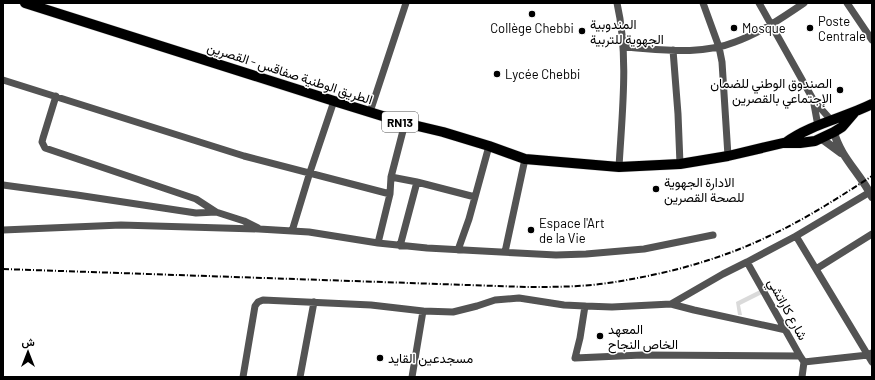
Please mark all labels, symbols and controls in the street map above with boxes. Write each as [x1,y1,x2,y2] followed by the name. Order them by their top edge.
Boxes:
[527,9,537,19] marker: Collège Chebbi
[818,13,866,44] place label: Poste Centrale
[590,16,664,48] place label: المندوبية الجهوية للتربية
[490,20,574,36] place label: Collège Chebbi
[742,20,786,36] place label: Mosque
[729,23,739,33] marker: Mosque
[805,23,815,33] marker: Poste Centrale
[577,26,587,36] marker: المندوبية الجهوية للتربية
[205,39,375,108] street label: الطريق الوطنية صفاقس - القصرين
[505,66,580,82] place label: Lycée Chebbi
[492,69,502,79] marker: Lycée Chebbi
[710,75,832,109] place label: الصندوق الوطني للضمان الإجتماعي بالقصرين
[835,85,845,95] marker: الصندوق الوطني للضمان الإجتماعي بالقصرين
[382,112,418,132] road number: RN13
[664,174,745,206] place label: الادارة الجهوية للصحة القصرين
[651,184,661,194] marker: الادارة الجهوية للصحة القصرين
[539,215,605,246] place label: Espace l'Art de la Vie
[526,225,536,235] marker: Espace l'Art de la Vie
[762,275,811,344] street label: شارع كاراتشي
[608,321,678,354] place label: المعهد الخاص النجاح
[595,331,605,341] marker: المعهد الخاص النجاح
[8,332,48,372] north arrow
[21,335,35,349] text: ش
[388,350,473,367] place label: مسجدعين القايد
[375,353,385,363] marker: مسجدعين القايد

